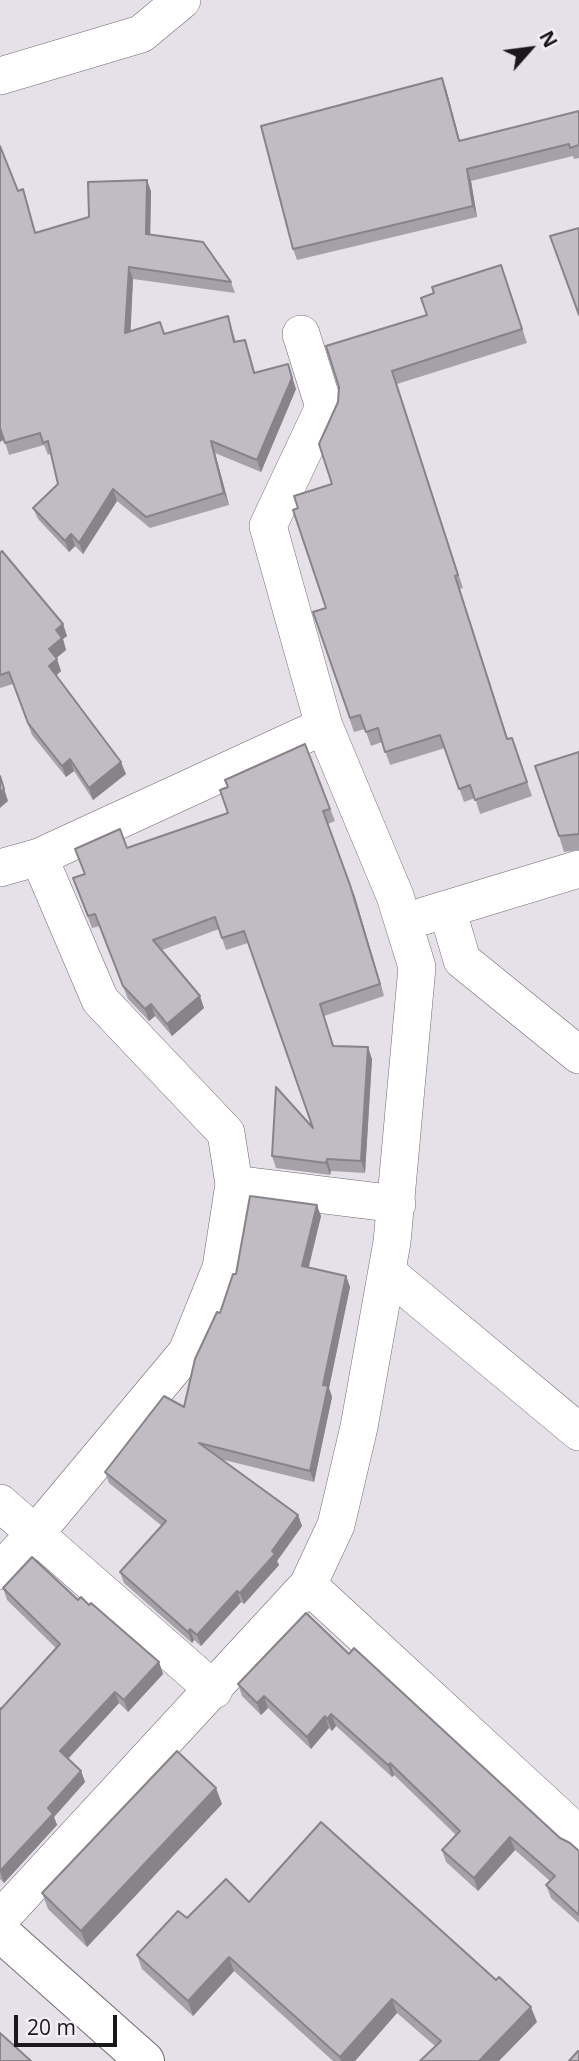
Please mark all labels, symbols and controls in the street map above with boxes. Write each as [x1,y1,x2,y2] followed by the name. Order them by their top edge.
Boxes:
[495,14,565,84] north arrow
[533,26,564,52] text: N
[18,2002,121,2046] scale bar
[27,2013,76,2041] text: 20 m

